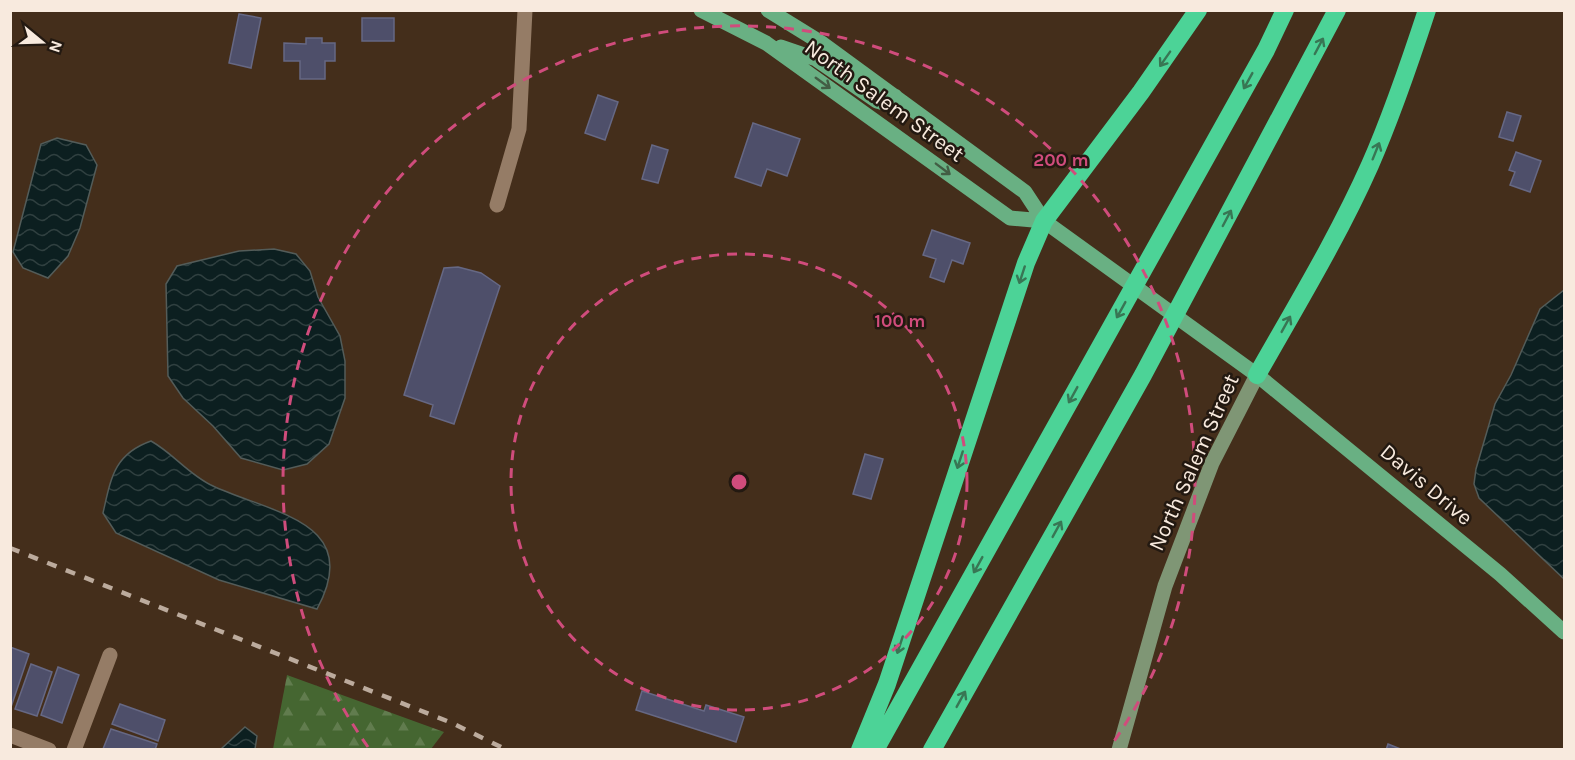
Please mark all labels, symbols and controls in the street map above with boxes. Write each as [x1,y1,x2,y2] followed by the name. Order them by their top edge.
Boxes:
[12,12,72,72] north arrow
[800,34,969,167] street label: North Salem Street
[1314,37,1325,55] one-way arrow
[45,38,67,55] text: N
[1159,50,1171,66] one-way arrow
[1242,72,1254,89] one-way arrow
[814,77,830,89] one-way arrow
[1371,142,1382,160] one-way arrow
[1033,149,1089,171] text: 200 m
[934,163,950,175] one-way arrow
[1222,209,1233,227] one-way arrow
[1016,265,1027,284] one-way arrow
[1115,301,1127,318] one-way arrow
[875,310,925,332] text: 100 m
[1280,316,1292,333] one-way arrow
[1143,370,1245,555] street label: North Salem Street
[1067,386,1079,403] one-way arrow
[1375,439,1478,531] street label: Davis Drive
[954,450,965,469] one-way arrow
[729,472,749,492] centre of rings
[1051,521,1063,538] one-way arrow
[972,556,984,573] one-way arrow
[894,635,905,654] one-way arrow
[956,690,967,708] one-way arrow

